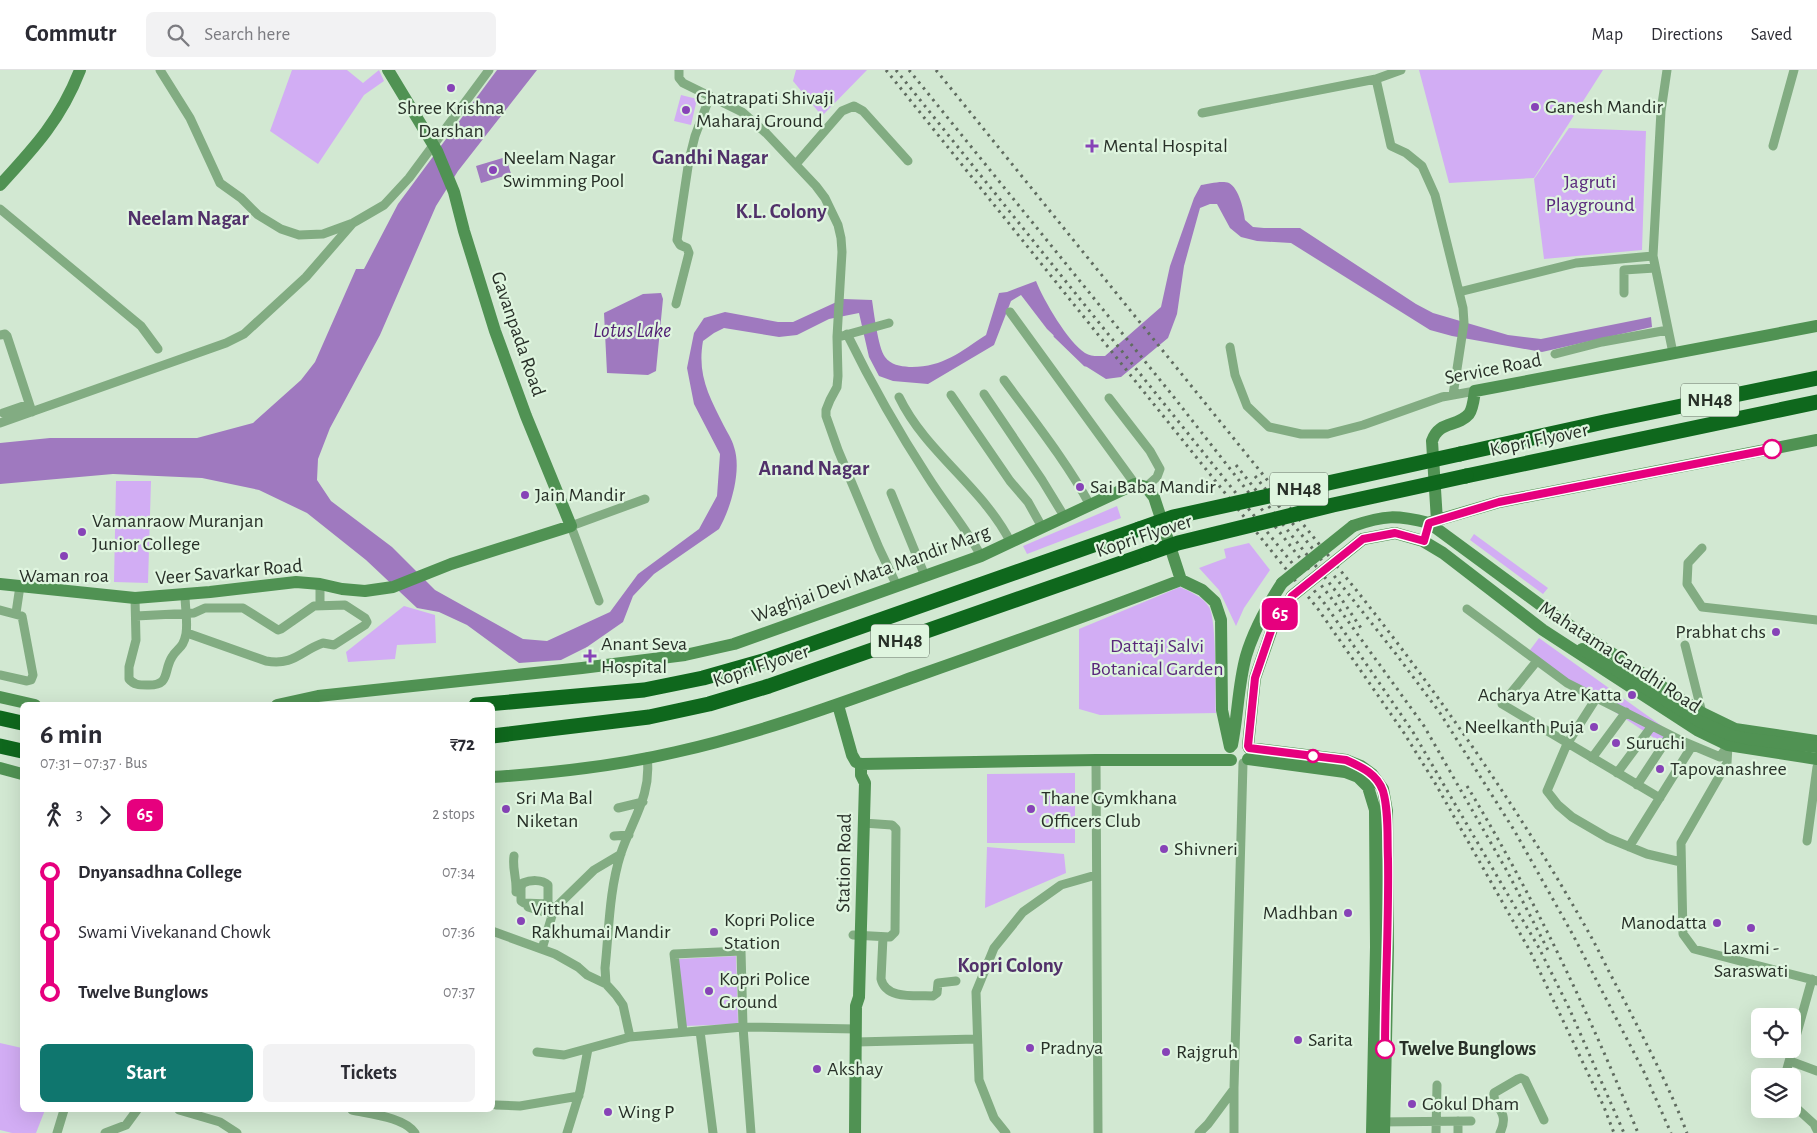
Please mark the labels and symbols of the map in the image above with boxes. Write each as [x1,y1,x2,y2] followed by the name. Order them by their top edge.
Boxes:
[445,82,457,94] marker: Shree Krishna Darshan
[696,88,834,131] place label: Chatrapati Shivaji Maharaj Ground
[1545,97,1664,117] place label: Ganesh Mandir
[398,98,504,141] place label: Shree Krishna Darshan
[1529,101,1541,113] marker: Ganesh Mandir
[680,104,692,116] marker: Chatrapati Shivaji Maharaj Ground
[1103,136,1228,156] place label: Mental Hospital
[1085,139,1099,153] marker: Mental Hospital
[652,147,769,168] district label: Gandhi Nagar
[503,148,625,191] place label: Neelam Nagar Swimming Pool
[487,164,499,176] marker: Neelam Nagar Swimming Pool
[1545,172,1635,215] park label: Jagruti Playground
[735,201,827,222] district label: K.L. Colony
[127,208,249,229] district label: Neelam Nagar
[487,269,549,399] street label: Gavanpada Road
[593,320,671,341] water label: Lotus Lake
[1443,350,1543,388] street label: Service Road
[1681,384,1739,416] road number: NH48
[1488,420,1591,460] street label: Kopri Flyover
[1762,439,1782,459] unlabelled marker
[759,458,870,479] district label: Anand Nagar
[1270,472,1328,506] road number: NH48
[1090,477,1216,497] place label: Sai Baba Mandir
[1074,481,1086,493] marker: Sai Baba Mandir
[535,485,626,505] place label: Jain Mandir
[519,489,531,501] marker: Jain Mandir
[92,511,264,554] place label: Vamanraow Muranjan Junior College
[1093,511,1195,561] street label: Kopri Flyover
[749,521,993,626] street label: Waghjai Devi Mata Mandir Marg
[76,526,88,538] marker: Vamanraow Muranjan Junior College
[58,550,70,562] marker: Waman roa
[155,556,303,588] street label: Veer Savarkar Road
[19,566,109,586] place label: Waman roa
[1536,597,1704,717] street label: Mahatama Gandhi Road
[1258,598,1302,630] line badge: 65
[1675,622,1766,642] place label: Prabhat chs
[871,624,929,658] road number: NH48
[1770,626,1782,638] marker: Prabhat chs
[601,634,687,677] place label: Anant Seva Hospital
[1090,636,1224,679] park label: Dattaji Salvi Botanical Garden
[710,641,812,691] street label: Kopri Flyover
[583,649,597,663] marker: Anant Seva Hospital
[1478,685,1622,705] place label: Acharya Atre Katta
[1626,689,1638,701] marker: Acharya Atre Katta
[1464,717,1584,737] place label: Neelkanth Puja
[1588,721,1600,733] marker: Neelkanth Puja
[1626,733,1685,753] place label: Suruchi
[1610,737,1622,749] marker: Suruchi
[1306,749,1320,763] unlabelled marker
[1670,759,1787,779] place label: Tapovanashree
[1654,763,1666,775] marker: Tapovanashree
[516,788,593,831] place label: Sri Ma Bal Niketan
[1041,788,1177,831] place label: Thane Gymkhana Officers Club
[500,803,512,815] marker: Sri Ma Bal Niketan
[1025,803,1037,815] marker: Thane Gymkhana Officers Club
[833,813,855,913] street label: Station Road
[1174,839,1238,859] place label: Shivneri
[1158,843,1170,855] marker: Shivneri
[531,899,671,942] place label: Vitthal Rakhumai Mandir
[1263,903,1338,923] place label: Madhban
[1342,907,1354,919] marker: Madhban
[724,910,815,953] place label: Kopri Police Station
[1621,913,1707,933] place label: Manodatta
[515,915,527,927] marker: Vitthal Rakhumai Mandir
[1711,917,1723,929] marker: Manodatta
[1745,922,1757,934] marker: Laxmi - Saraswati
[708,926,720,938] marker: Kopri Police Station
[1714,938,1788,981] place label: Laxmi - Saraswati
[957,955,1063,976] district label: Kopri Colony
[719,969,810,1012] place label: Kopri Police Ground
[703,985,715,997] marker: Kopri Police Ground
[1308,1030,1353,1050] place label: Sarita
[1292,1034,1304,1046] marker: Sarita
[1040,1038,1103,1058] place label: Pradnya
[1375,1039,1395,1059] marker: Twelve Bunglows
[1399,1039,1537,1059] place label: Twelve Bunglows
[1024,1042,1036,1054] marker: Pradnya
[1176,1042,1238,1062] place label: Rajgruh
[1160,1046,1172,1058] marker: Rajgruh
[827,1059,883,1079] place label: Akshay
[811,1063,823,1075] marker: Akshay
[1422,1094,1519,1114] place label: Gokul Dham
[1406,1098,1418,1110] marker: Gokul Dham
[618,1102,674,1122] place label: Wing P
[602,1106,614,1118] marker: Wing P

